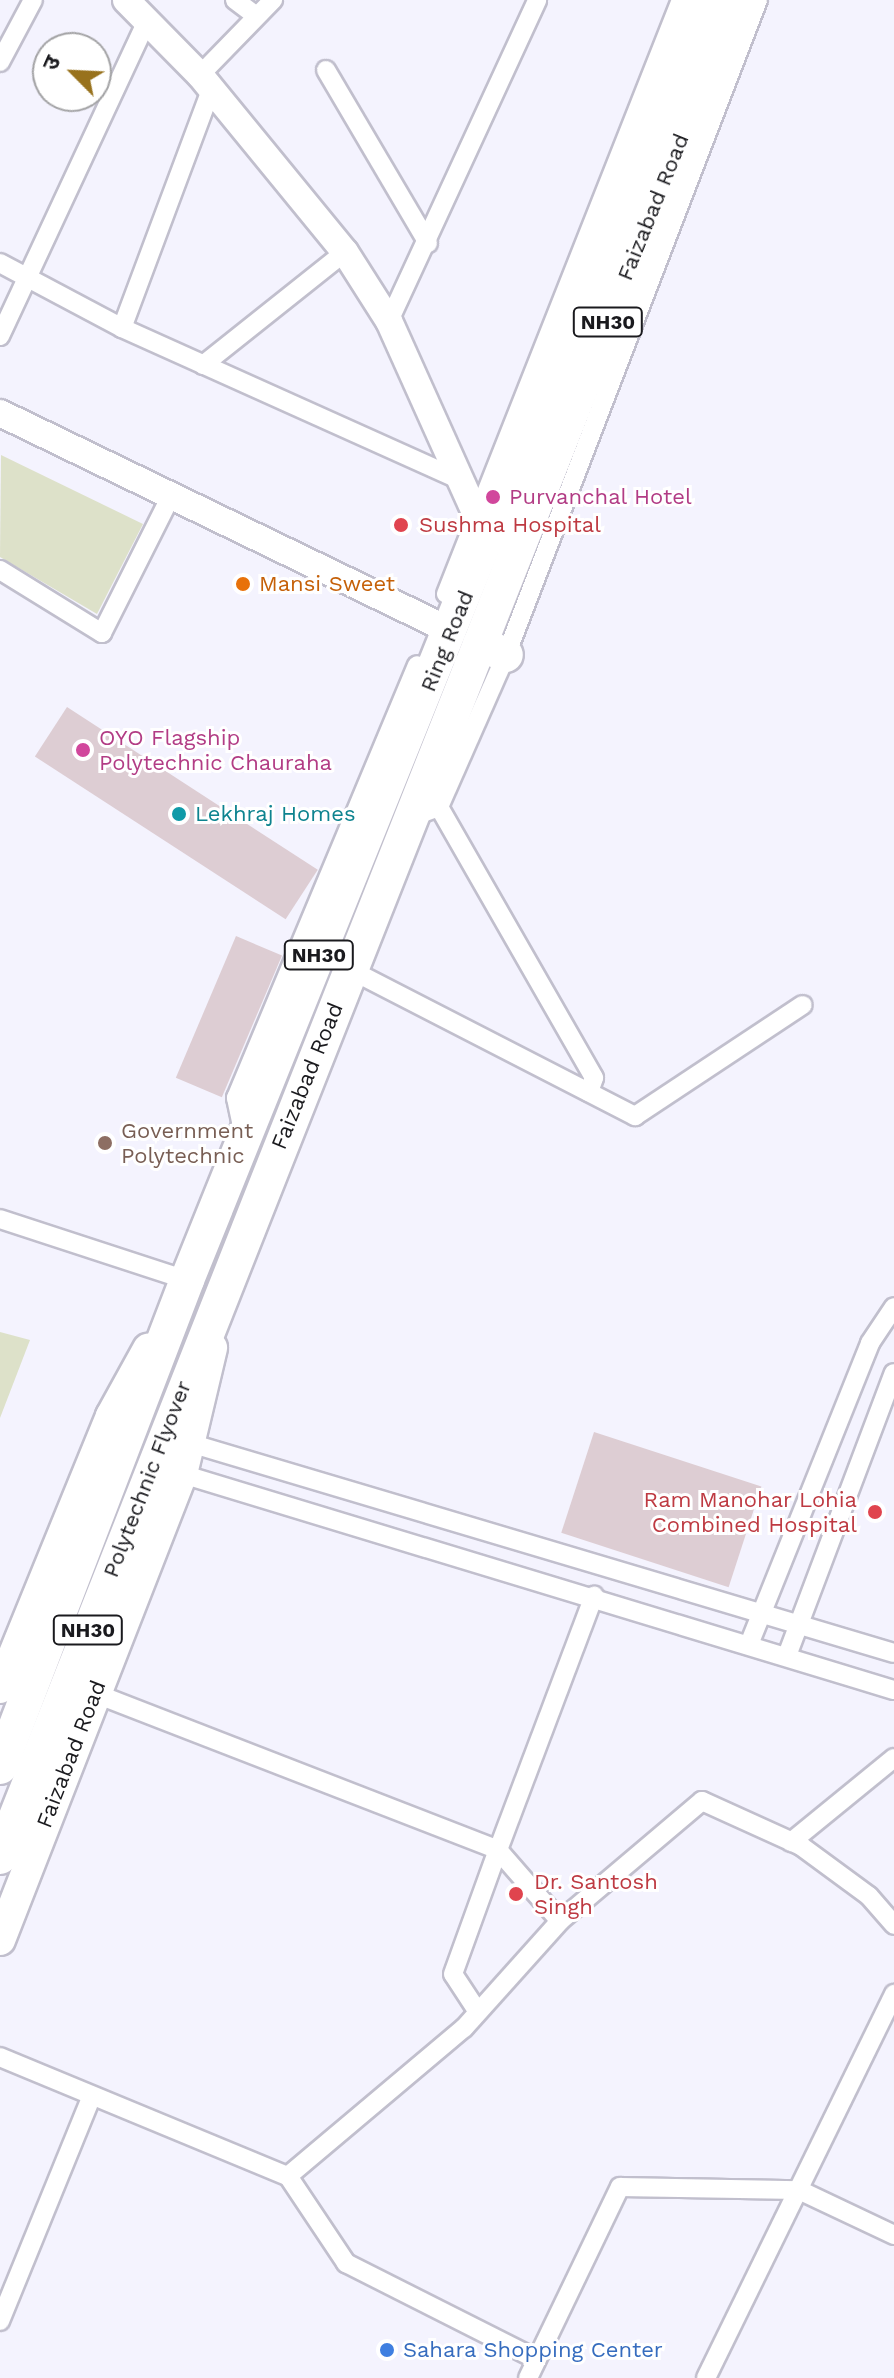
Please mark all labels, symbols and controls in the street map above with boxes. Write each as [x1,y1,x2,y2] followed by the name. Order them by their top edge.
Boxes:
[32,32,112,112] north arrow
[37,52,65,74] text: उ
[612,130,694,284] street label: Faizabad Road
[572,306,644,338] road number: NH30
[509,484,692,510] place label: Purvanchal Hotel
[484,488,502,506] marker: Purvanchal Hotel
[419,512,602,538] place label: Sushma Hospital
[390,514,412,536] marker: Sushma Hospital
[259,571,395,597] place label: Mansi Sweet
[234,575,252,593] marker: Mansi Sweet
[415,586,479,696] street label: Ring Road
[99,724,332,776] place label: OYO Flagship Polytechnic Chauraha
[74,741,92,759] marker: OYO Flagship Polytechnic Chauraha
[195,801,356,827] place label: Lekhraj Homes
[170,805,188,823] marker: Lekhraj Homes
[283,939,355,971] road number: NH30
[266,999,348,1153] street label: Faizabad Road
[121,1117,253,1168] place label: Government Polytechnic
[96,1134,114,1152] marker: Government Polytechnic
[97,1377,197,1581] street label: Polytechnic Flyover
[643,1486,857,1538] place label: Ram Manohar Lohia Combined Hospital
[864,1501,886,1523] marker: Ram Manohar Lohia Combined Hospital
[52,1614,124,1646] road number: NH30
[31,1676,111,1832] street label: Faizabad Road
[534,1868,658,1920] place label: Dr. Santosh Singh
[505,1883,527,1905] marker: Dr. Santosh Singh
[403,2337,663,2363] place label: Sahara Shopping Center
[378,2341,396,2359] marker: Sahara Shopping Center

